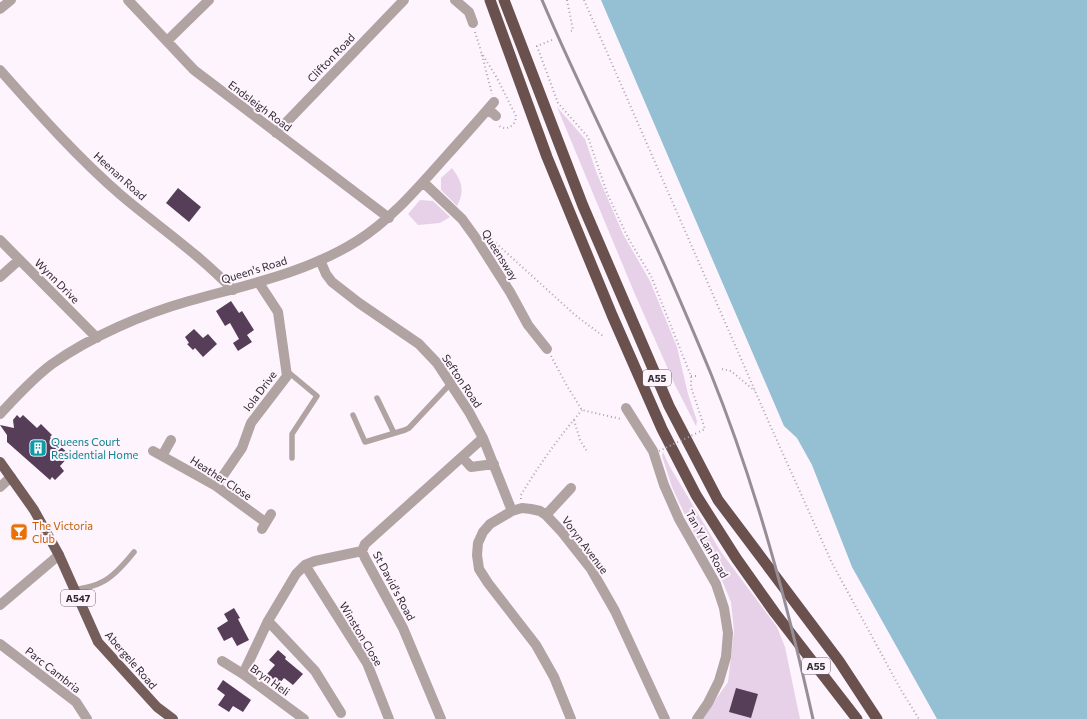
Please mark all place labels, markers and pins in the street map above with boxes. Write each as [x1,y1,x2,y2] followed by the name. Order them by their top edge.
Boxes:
[51,435,139,461] place label: Queens Court Residential Home
[28,438,48,458] building icon: Queens Court Residential Home
[32,519,93,545] place label: The Victoria Club
[9,522,29,542] bar icon: The Victoria Club

